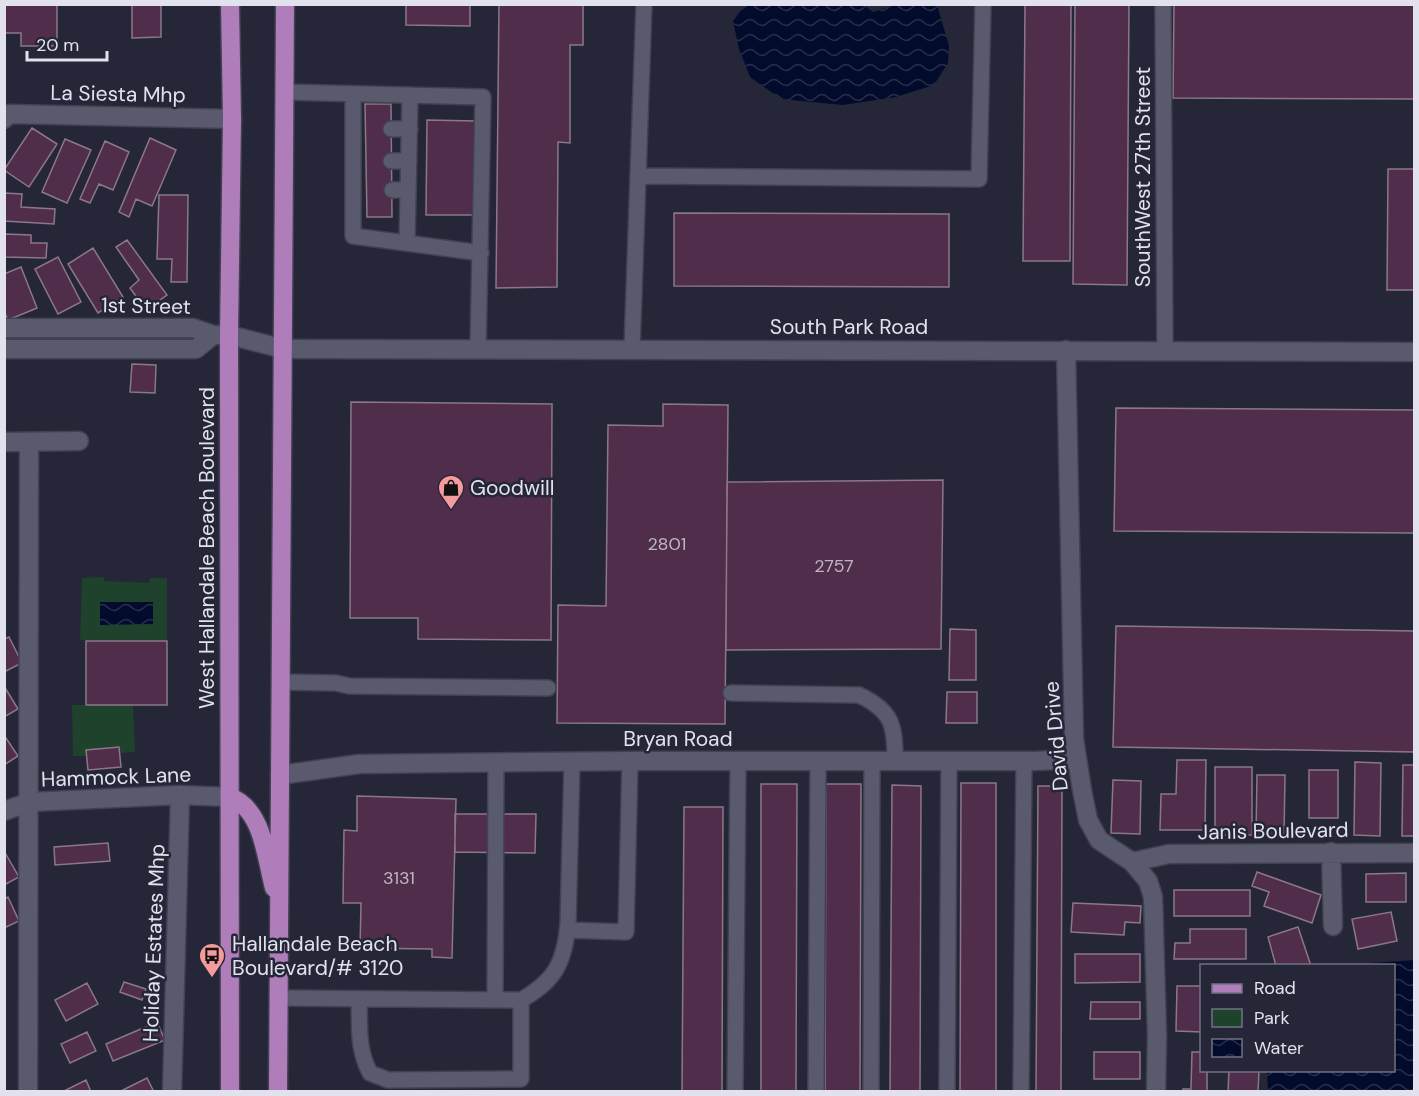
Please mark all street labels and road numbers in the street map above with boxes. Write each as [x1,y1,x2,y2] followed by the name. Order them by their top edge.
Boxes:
[1129,67,1157,287] street label: SouthWest 27th Street
[50,79,186,109] street label: La Siesta Mhp
[101,291,191,321] street label: 1st Street
[770,313,928,341] street label: South Park Road
[193,387,221,709] street label: West Hallandale Beach Boulevard
[1037,680,1075,792] street label: David Drive
[623,725,733,753] street label: Bryan Road
[40,760,192,794] street label: Hammock Lane
[1197,816,1349,846] street label: Janis Boulevard
[137,843,171,1043] street label: Holiday Estates Mhp

